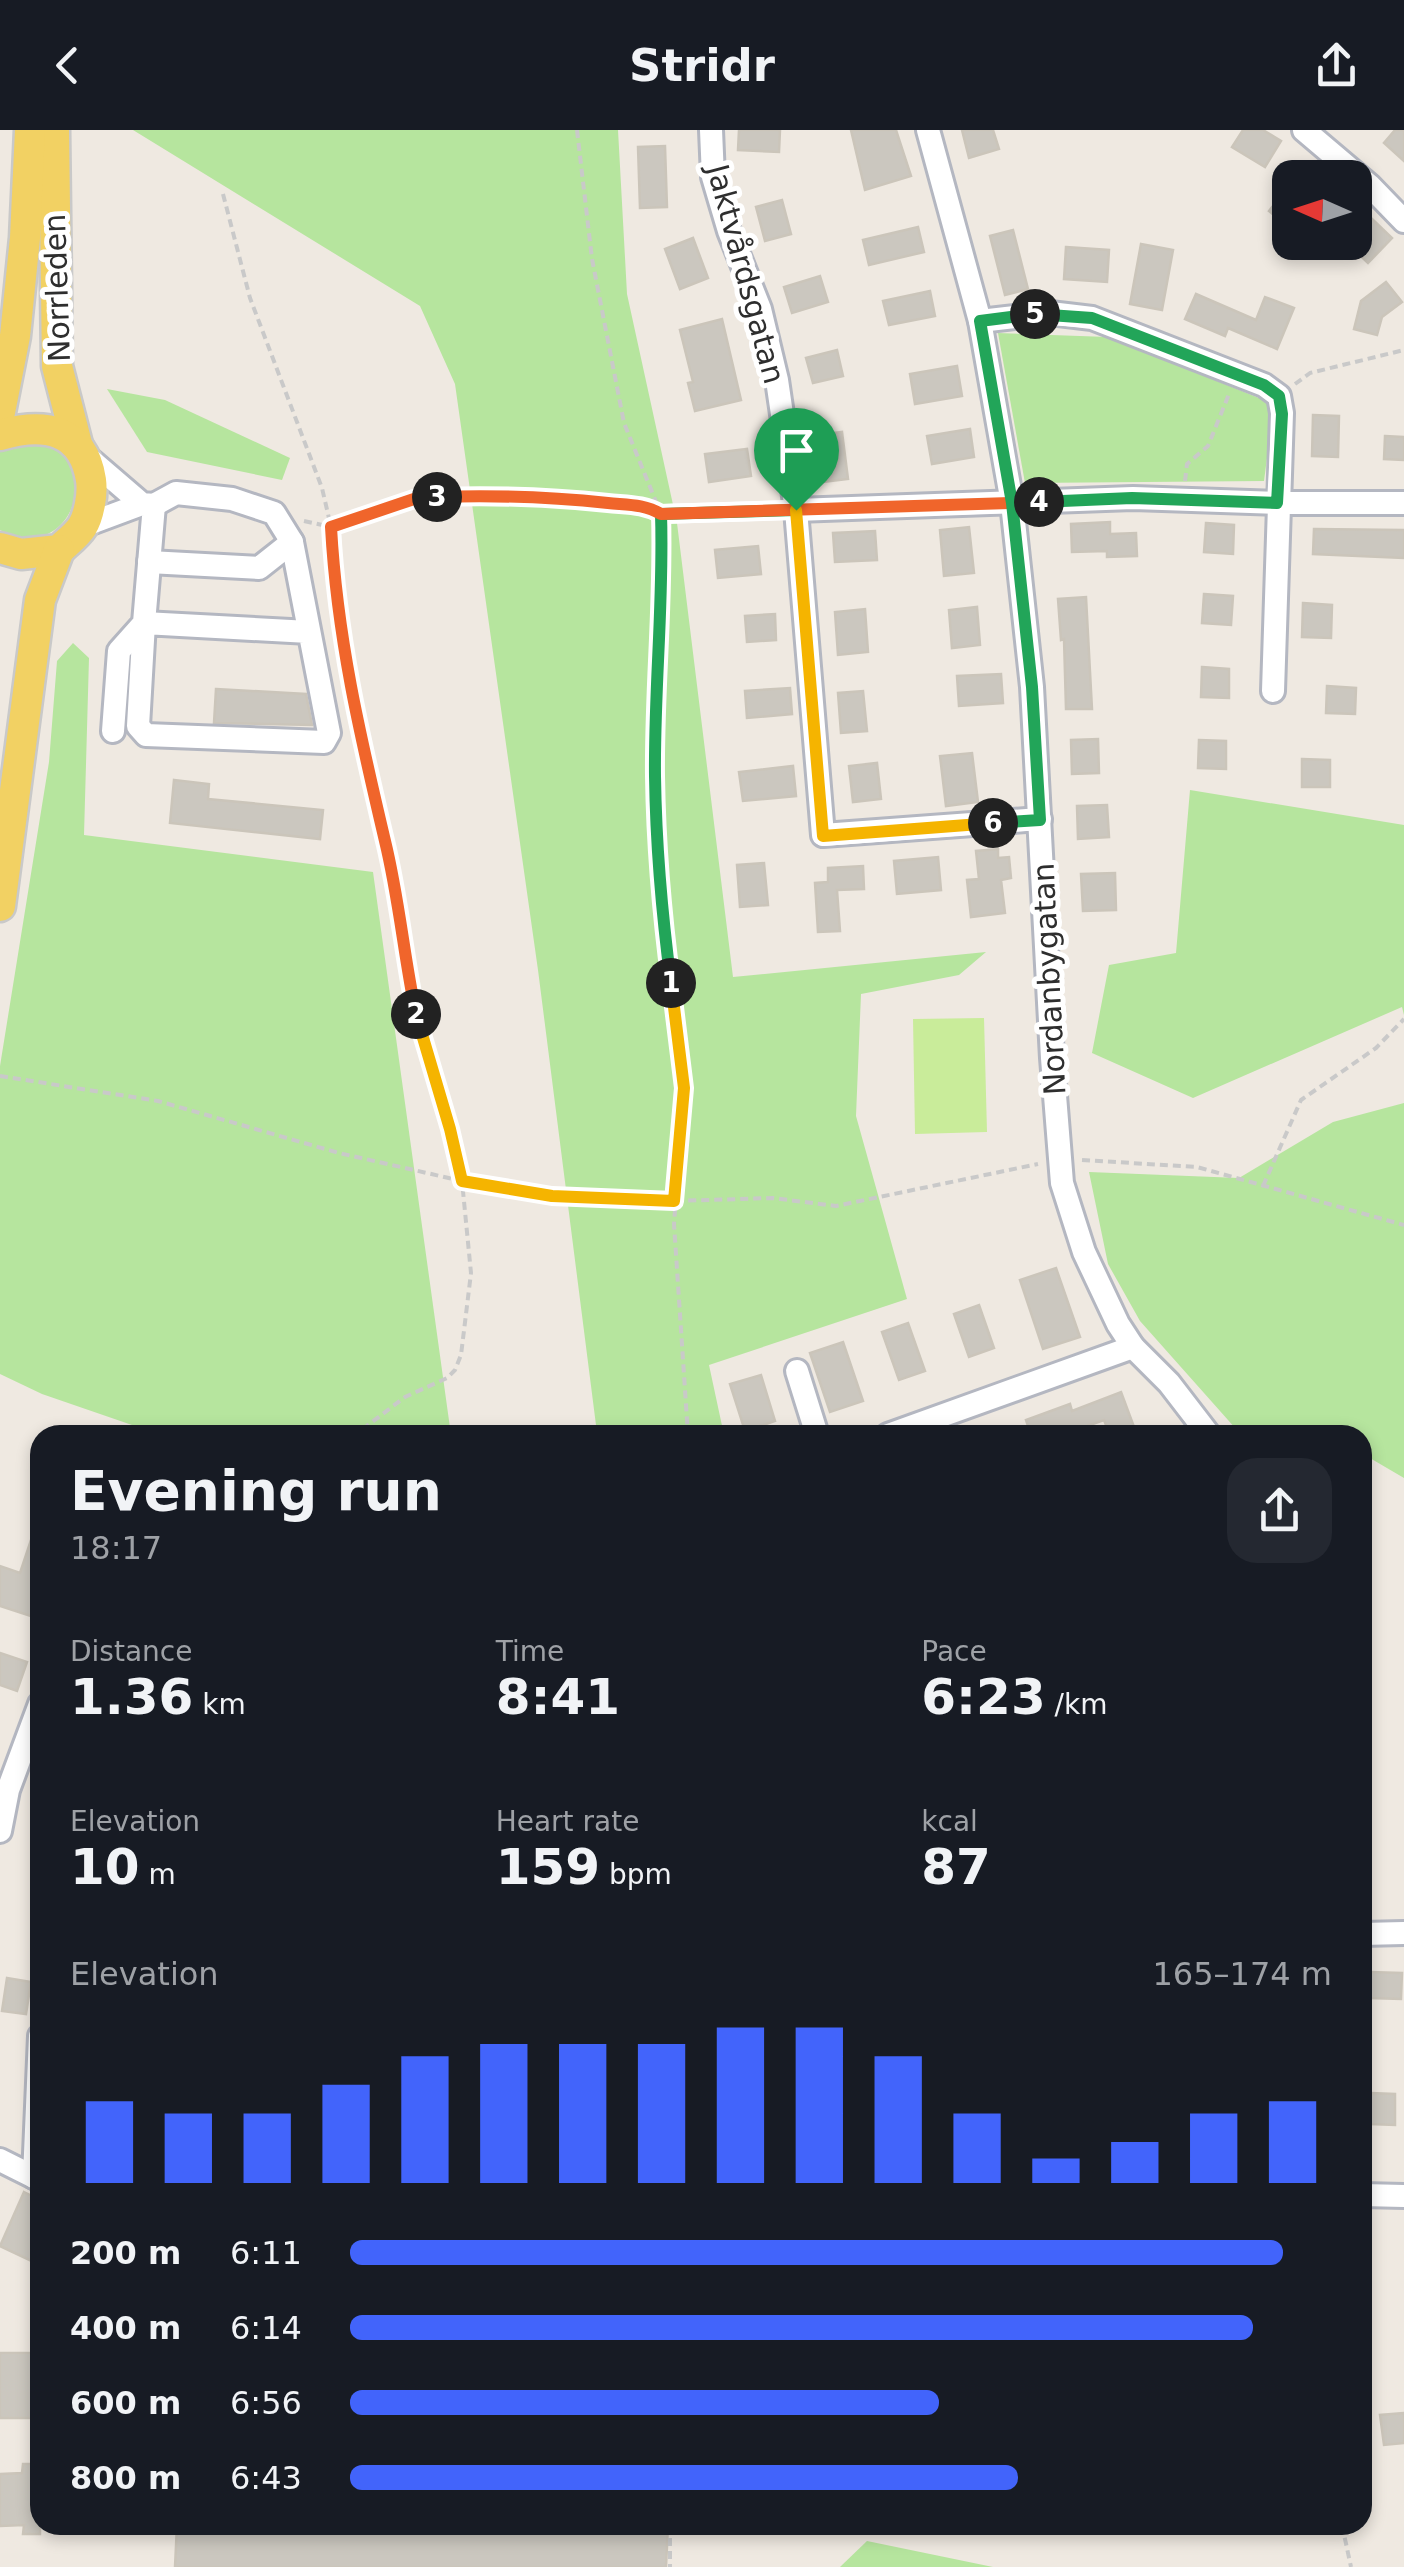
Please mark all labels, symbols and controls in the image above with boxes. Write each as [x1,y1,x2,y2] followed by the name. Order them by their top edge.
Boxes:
[40,38,95,93] icon: back
[1309,38,1364,93] icon: share
[629,39,775,92] text: Stridr
[699,159,792,387] street label: Jaktvårdsgatan
[1272,160,1372,260] north arrow
[1272,160,1372,260] map controls
[37,213,77,363] street label: Norrleden
[1010,289,1060,339] pin: 5
[1025,297,1045,330] text: 5
[754,408,839,511] pin
[769,423,824,478] icon: arrive
[412,472,462,522] pin: 3
[1014,477,1064,527] pin: 4
[427,480,447,513] text: 3
[1029,485,1049,518] text: 4
[968,798,1018,848] pin: 6
[983,806,1003,839] text: 6
[1025,862,1073,1096] street label: Nordanbygatan
[646,958,696,1008] pin: 1
[661,966,681,999] text: 1
[391,989,441,1039] pin: 2
[406,997,426,1030] text: 2
[1227,1458,1332,1563] button: share
[70,1459,442,1523] text: Evening run
[70,1529,162,1567] text: 18:17
[70,1635,192,1668] text: Distance
[496,1635,564,1668] text: Time
[921,1635,987,1668] text: Pace
[70,1668,193,1726] text: 1.36
[496,1668,620,1726] text: 8:41
[921,1668,1046,1726] text: 6:23
[193,1688,246,1721] text: km
[1046,1688,1108,1721] text: /km
[70,1805,200,1838] text: Elevation
[496,1805,639,1838] text: Heart rate
[921,1805,978,1838] text: kcal
[70,1838,140,1896] text: 10
[496,1838,600,1896] text: 159
[921,1838,991,1896] text: 87
[140,1858,176,1891] text: m
[600,1858,672,1891] text: bpm
[70,1955,219,1993] text: Elevation
[1153,1955,1332,1993] text: 165–174 m
[70,2234,181,2272] text: 200 m
[230,2234,302,2272] text: 6:11
[70,2309,181,2347] text: 400 m
[230,2309,302,2347] text: 6:14
[70,2384,181,2422] text: 600 m
[230,2384,302,2422] text: 6:56
[70,2459,181,2497] text: 800 m
[230,2459,302,2497] text: 6:43

